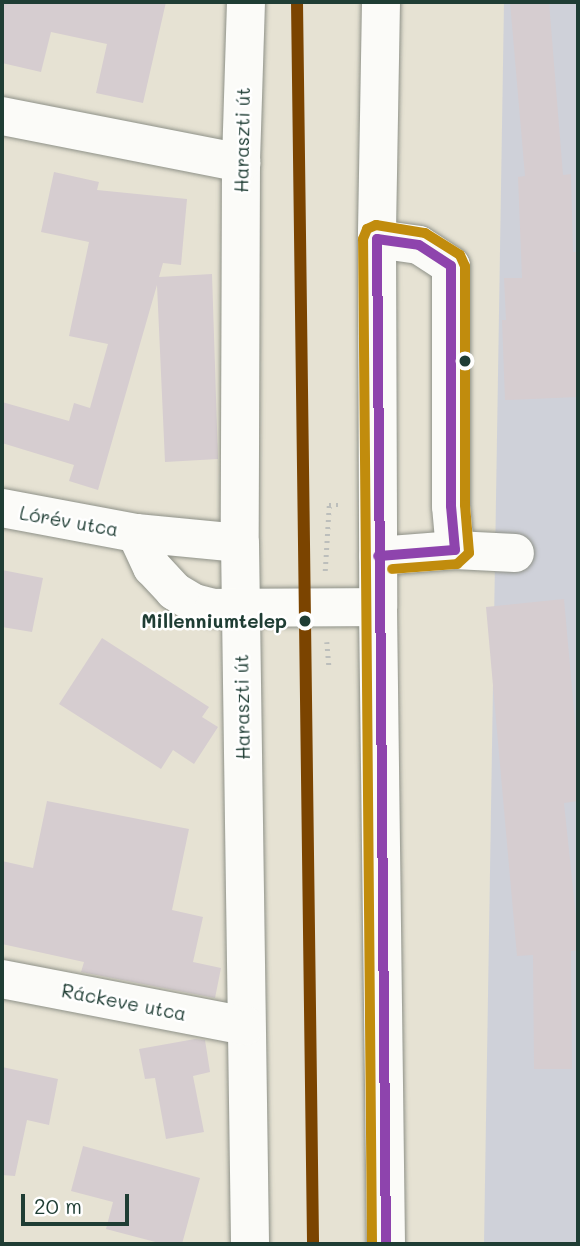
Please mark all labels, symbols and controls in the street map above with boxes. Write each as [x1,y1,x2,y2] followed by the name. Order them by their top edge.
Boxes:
[230,87,254,193] street label: Haraszti út
[458,354,472,368] unlabelled marker
[18,501,120,541] street label: Lórév utca
[293,609,317,633] marker: Millenniumtelep
[141,610,287,632] place label: Millenniumtelep
[230,654,254,760] street label: Haraszti út
[60,979,188,1025] street label: Ráckeve utca
[24,1180,133,1224] scale bar
[34,1192,82,1219] text: 20 m

